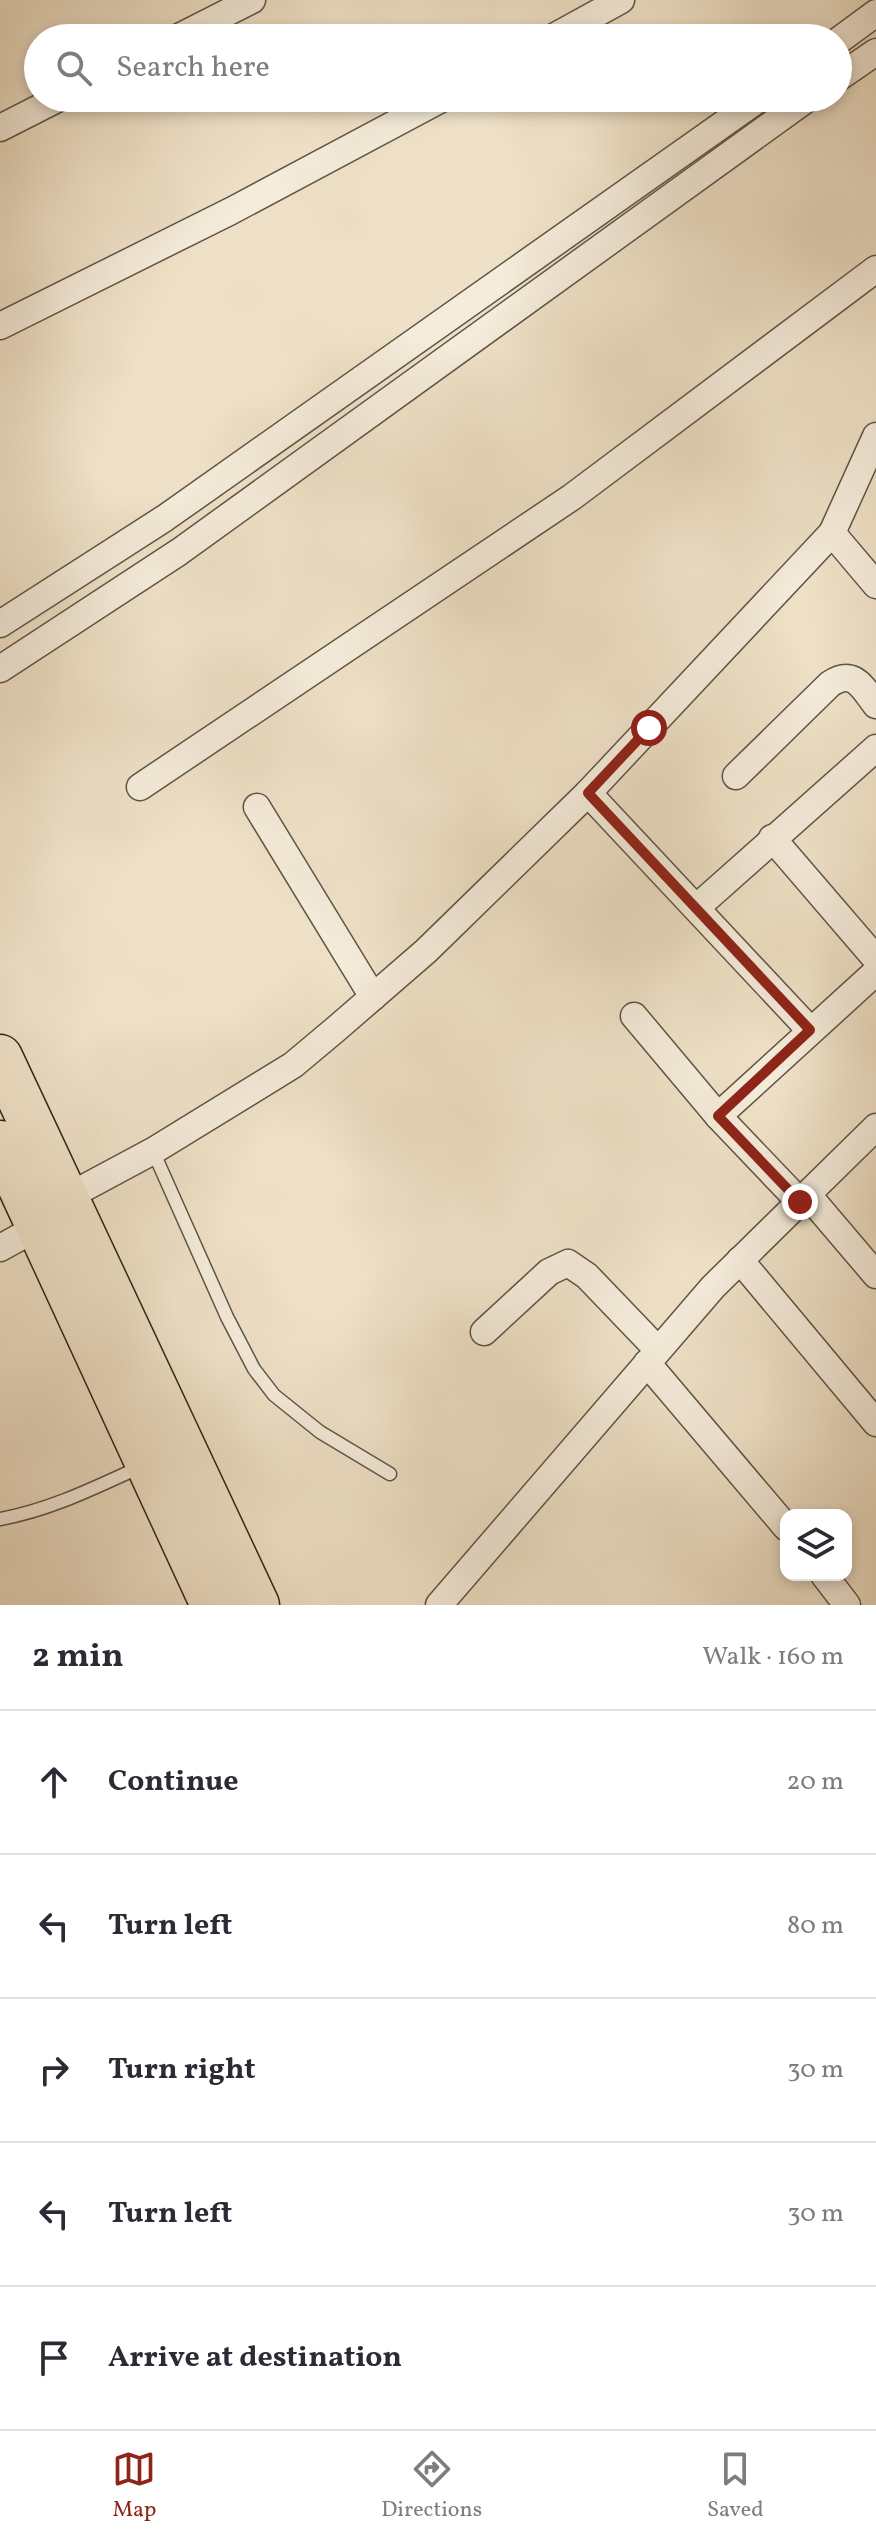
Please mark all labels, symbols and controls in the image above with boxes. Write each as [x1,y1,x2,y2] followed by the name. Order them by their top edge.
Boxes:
[24,24,852,112] search box
[52,46,96,90] icon: search
[116,47,270,89] text: Search here
[631,710,667,746] route start
[782,1184,818,1220] route end
[780,1509,852,1581] map controls
[780,1509,852,1581] button: layers
[32,1634,124,1681] text: 2 min
[702,1639,844,1675] text: Walk · 160 m
[32,1760,76,1804] icon: ahead
[108,1761,239,1803] text: Continue
[786,1764,844,1800] text: 20 m
[32,1904,76,1948] icon: left
[108,1905,232,1947] text: Turn left
[787,1908,844,1944] text: 80 m
[32,2048,76,2092] icon: right
[108,2049,256,2091] text: Turn right
[787,2052,844,2088] text: 30 m
[32,2192,76,2236] icon: left
[108,2193,232,2235] text: Turn left
[787,2196,844,2232] text: 30 m
[32,2336,76,2380] icon: arrive
[108,2337,402,2379] text: Arrive at destination
[112,2447,156,2526] tab: Map
[381,2447,482,2526] tab: Directions
[707,2447,764,2526] tab: Saved

